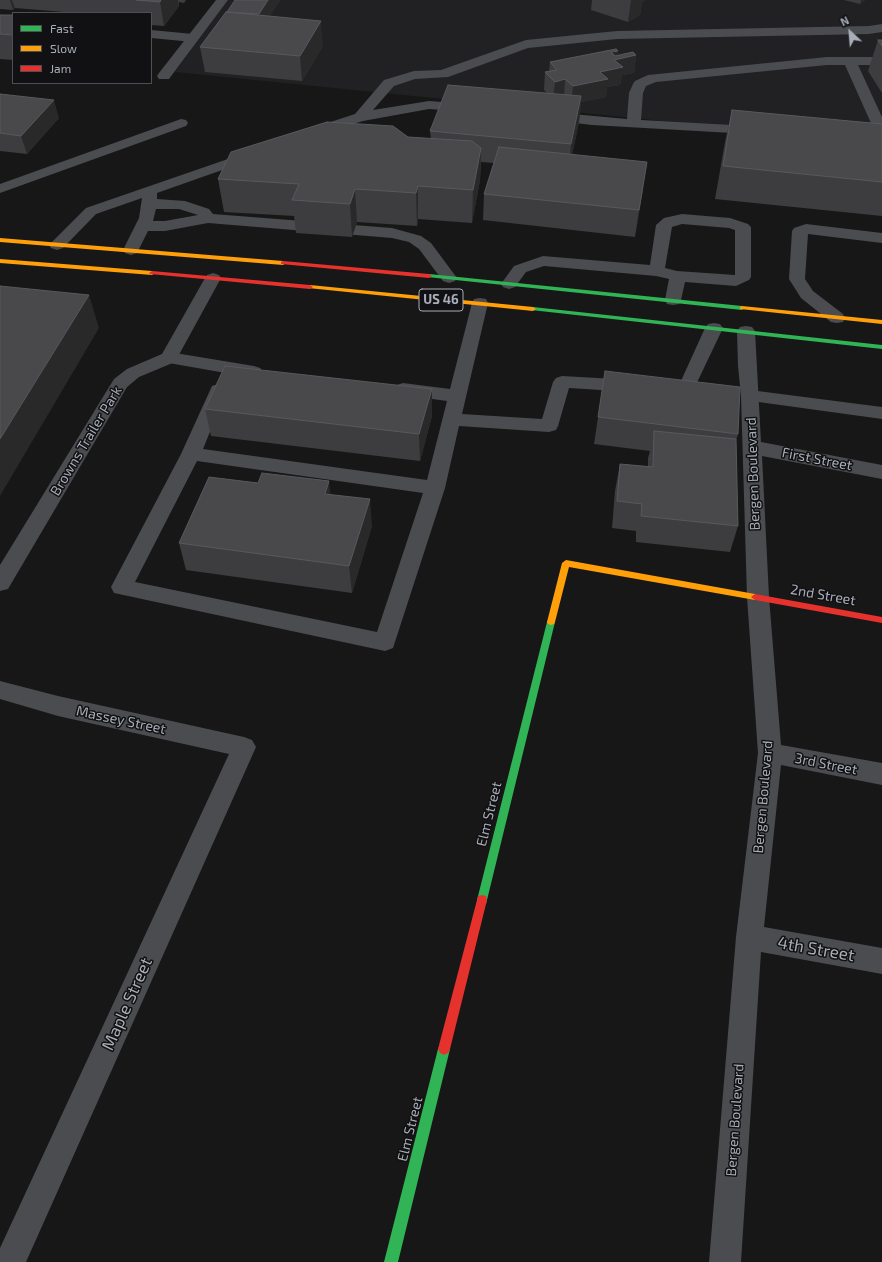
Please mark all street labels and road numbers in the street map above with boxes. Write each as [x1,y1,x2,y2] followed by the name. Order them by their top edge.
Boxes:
[419,289,463,311] road number: US 46
[47,383,125,499] street label: Browns Trailer Park
[743,417,763,531] street label: Bergen Boulevard
[780,444,854,474] street label: First Street
[789,581,857,609] street label: 2nd Street
[75,702,167,738] street label: Massey Street
[750,740,776,854] street label: Bergen Boulevard
[793,750,859,778] street label: 3rd Street
[473,780,505,848] street label: Elm Street
[776,932,856,966] street label: 4th Street
[97,954,157,1054] street label: Maple Street
[723,1063,747,1177] street label: Bergen Boulevard
[394,1095,426,1163] street label: Elm Street

